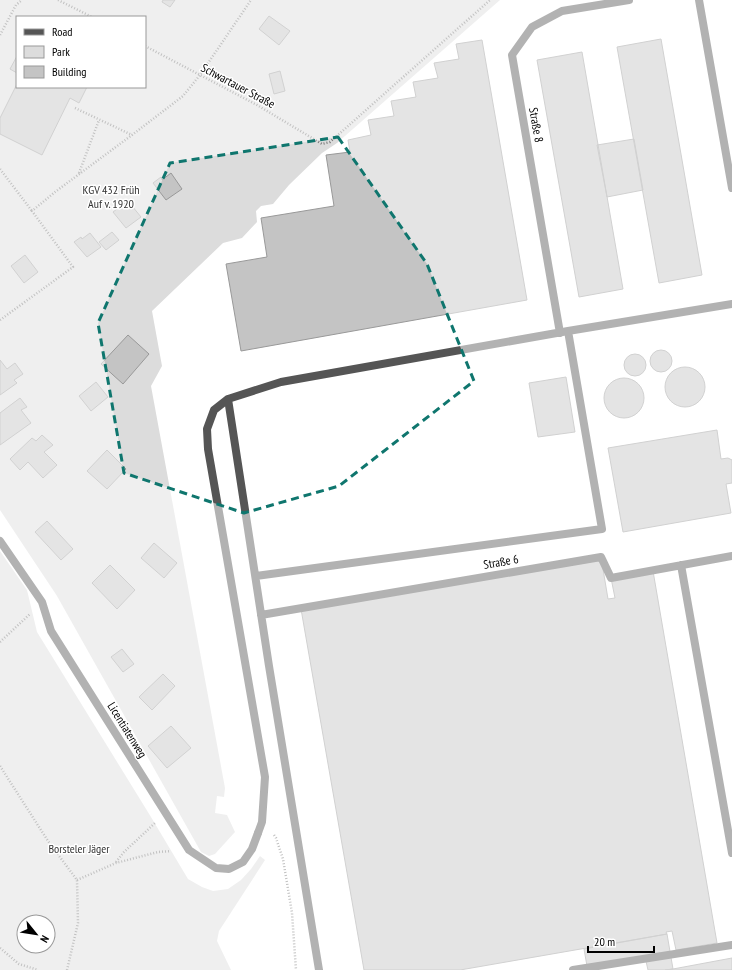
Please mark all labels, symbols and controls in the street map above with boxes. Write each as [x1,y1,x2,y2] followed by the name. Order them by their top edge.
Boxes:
[16,16,146,88] legend
[52,24,72,39] text: Road
[52,44,70,59] text: Park
[199,60,278,111] street label: Schwartauer Straße
[52,64,87,79] text: Building
[526,106,547,144] street label: Straße 8
[83,182,139,211] park label: KGV 432 Früh Auf v. 1920
[482,551,520,572] street label: Straße 6
[104,699,150,760] street label: Licentiatenweg
[48,841,110,856] park label: Borsteler Jäger
[16,914,56,954] north arrow
[588,928,654,954] scale bar
[37,933,52,945] text: N
[594,934,615,949] text: 20 m

